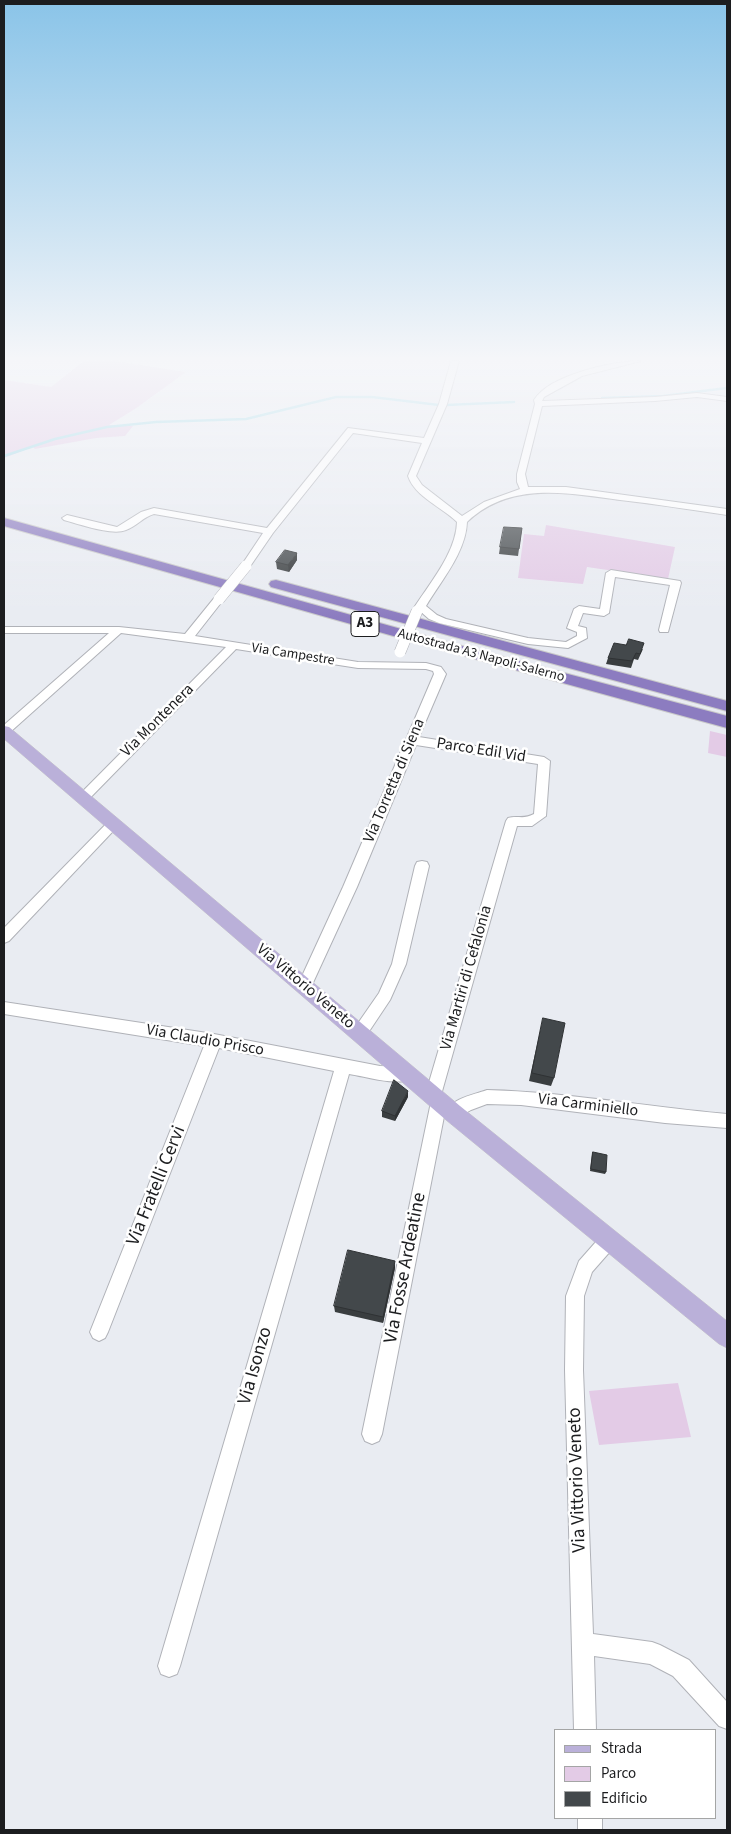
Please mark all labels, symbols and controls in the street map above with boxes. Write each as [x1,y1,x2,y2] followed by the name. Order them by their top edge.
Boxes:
[351,612,379,636] road number: A3
[396,626,566,686] street label: Autostrada A3 Napoli-Salerno
[250,640,336,670] street label: Via Campestre
[117,680,199,762] street label: Via Montenera
[360,716,430,846] street label: Via Torretta di Siena
[435,734,527,768] street label: Parco Edil Vid
[437,903,497,1053] street label: Via Martiri di Cefalonia
[252,940,358,1034] street label: Via Vittorio Veneto
[145,1021,265,1061] street label: Via Claudio Prisco
[537,1090,639,1122] street label: Via Carminiello
[123,1123,191,1249] street label: Via Fratelli Cervi
[380,1191,432,1345] street label: Via Fosse Ardeatine
[234,1325,278,1407] street label: Via Isonzo
[564,1407,592,1553] street label: Via Vittorio Veneto
[554,1729,716,1819] legend
[601,1738,642,1759] text: Strada
[601,1763,636,1784] text: Parco
[601,1788,648,1809] text: Edificio

